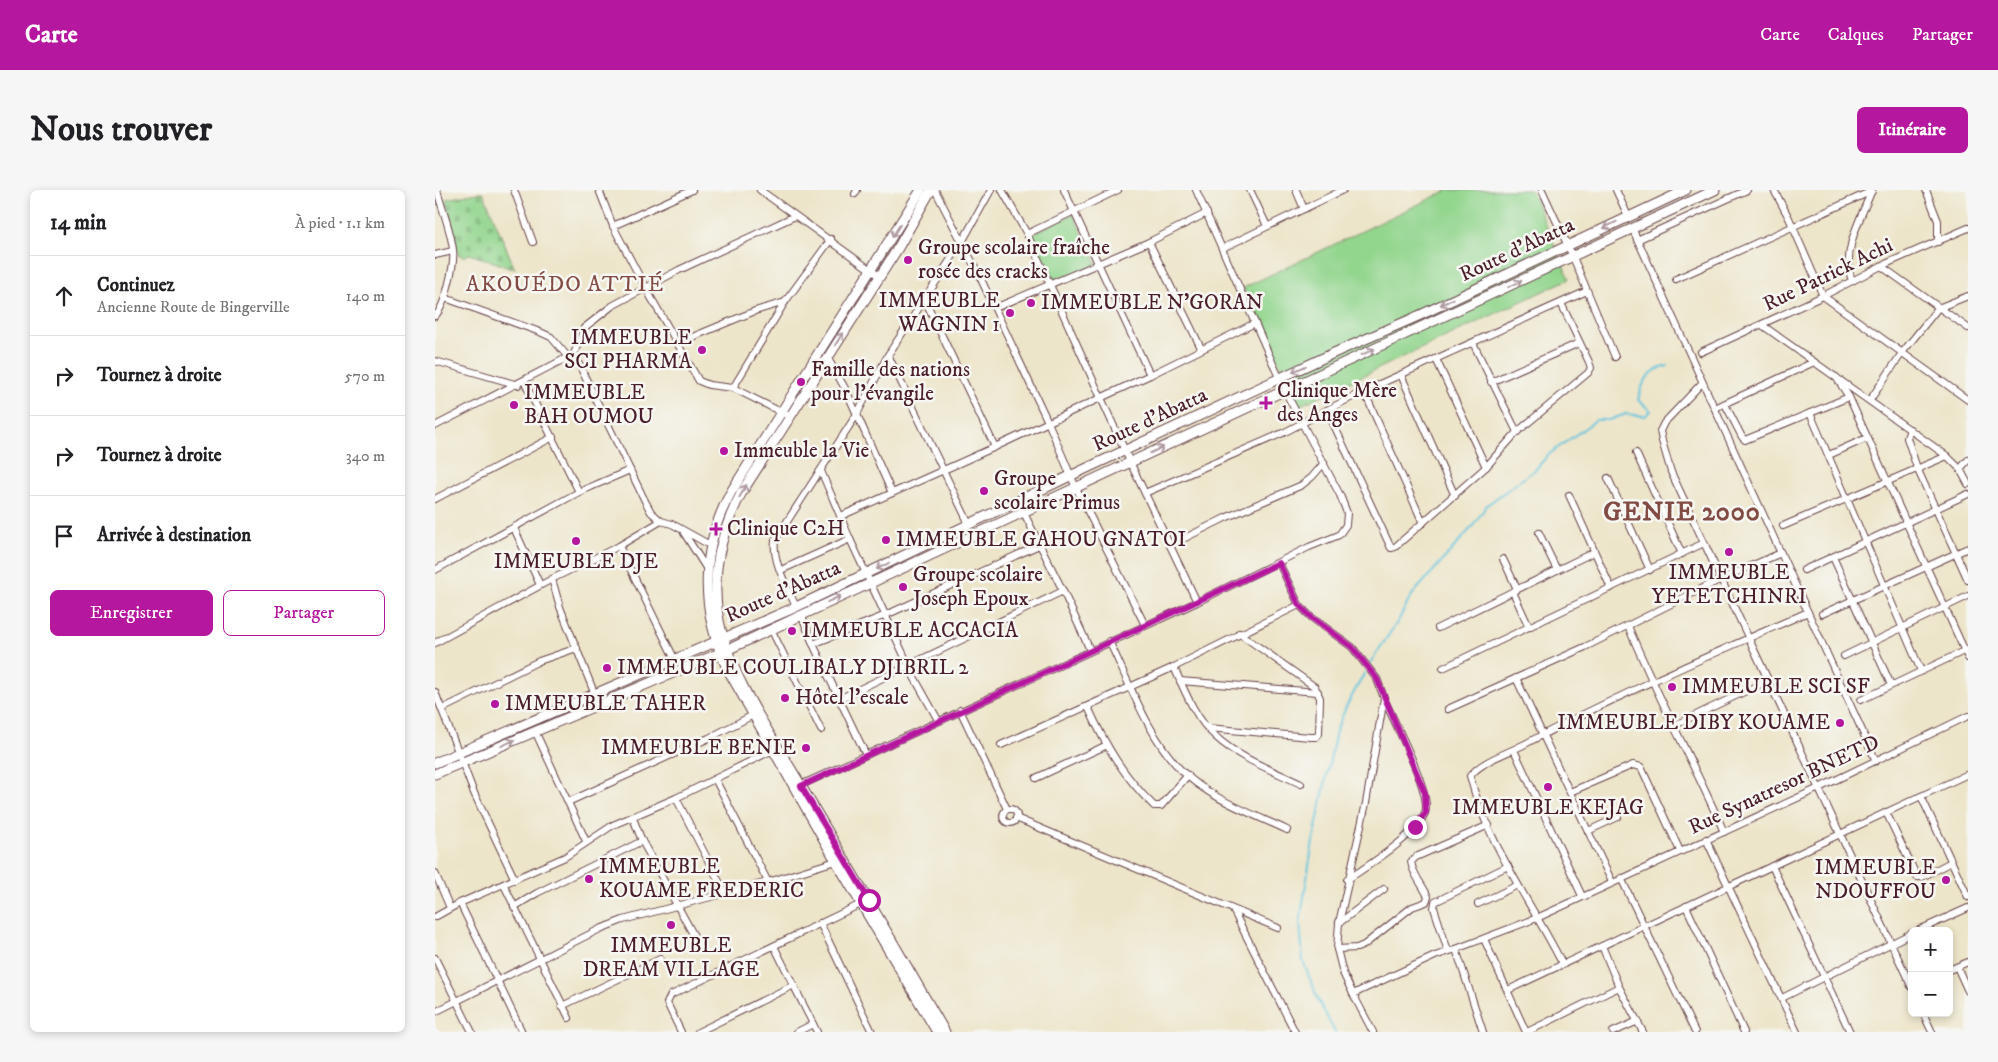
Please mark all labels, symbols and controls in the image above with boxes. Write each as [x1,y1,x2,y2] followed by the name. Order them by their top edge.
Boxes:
[25,20,78,50] text: Carte
[1760,24,1800,46] text: Carte
[1828,24,1884,46] text: Calques
[1912,24,1973,46] text: Partager
[1857,107,1968,153] button: Itinéraire
[30,108,212,152] text: Nous trouver
[50,210,106,236] text: 14 min
[1455,212,1579,288] street label: Route d'Abatta
[295,213,385,233] text: À pied · 1.1 km
[1603,221,1618,231] one-way arrow
[890,224,900,238] one-way arrow
[1759,232,1897,318] street label: Rue Patrick Achi
[918,235,1110,285] place label: Groupe scolaire fraîche rosée des cracks
[902,254,914,266] marker: Groupe scolaire fraîche rosée des cracks
[466,271,664,298] district label: AKOUÉDO ATTIÉ
[97,274,175,297] text: Continuez
[1507,279,1522,288] one-way arrow
[50,282,78,310] icon: ahead
[346,286,385,306] text: 140 m
[879,288,1000,338] place label: IMMEUBLE WAGNIN 1
[1041,290,1263,316] place label: IMMEUBLE N'GORAN
[97,297,290,317] text: Ancienne Route de Bingerville
[1025,297,1037,309] marker: IMMEUBLE N'GORAN
[1440,298,1455,307] one-way arrow
[1004,307,1016,319] marker: IMMEUBLE WAGNIN 1
[564,325,693,375] place label: IMMEUBLE SCI PHARMA
[834,332,844,346] one-way arrow
[696,344,708,356] marker: IMMEUBLE SCI PHARMA
[1360,347,1375,357] one-way arrow
[810,357,970,407] place label: Famille des nations pour l'évangile
[50,362,78,390] icon: right
[97,364,222,387] text: Tournez à droite
[1292,365,1307,374] one-way arrow
[345,366,385,386] text: 570 m
[795,376,807,388] marker: Famille des nations pour l'évangile
[1277,378,1397,428] place label: Clinique Mère des Anges
[524,380,654,430] place label: IMMEUBLE BAH OUMOU
[1088,382,1212,458] street label: Route d'Abatta
[1259,396,1273,410] marker: Clinique Mère des Anges
[508,399,520,411] marker: IMMEUBLE BAH OUMOU
[734,438,869,464] place label: Immeuble la Vie
[50,442,78,470] icon: right
[97,444,222,467] text: Tournez à droite
[718,445,730,457] marker: Immeuble la Vie
[1149,445,1164,454] one-way arrow
[346,446,385,466] text: 340 m
[994,466,1120,516] place label: Groupe scolaire Primus
[738,484,748,499] one-way arrow
[978,485,990,497] marker: Groupe scolaire Primus
[1603,496,1761,529] district label: GENIE 2000
[727,516,845,542] place label: Clinique C2H
[50,522,78,550] icon: arrive
[709,522,723,536] marker: Clinique C2H
[97,524,251,547] text: Arrivée à destination
[896,527,1186,553] place label: IMMEUBLE GAHOU GNATOI
[880,534,892,546] marker: IMMEUBLE GAHOU GNATOI
[570,535,582,547] marker: IMMEUBLE DJE
[1723,546,1735,558] marker: IMMEUBLE YETETCHINRI
[494,549,658,575] place label: IMMEUBLE DJE
[721,555,845,629] street label: Route d'Abatta
[1651,560,1807,610] place label: IMMEUBLE YETETCHINRI
[876,561,891,571] one-way arrow
[911,562,1043,612] place label: Groupe scolaire Joseph Epoux
[897,581,909,593] marker: Groupe scolaire Joseph Epoux
[50,590,213,636] button: Enregistrer
[223,590,385,636] button: Partager
[826,593,841,603] one-way arrow
[802,618,1019,644] place label: IMMEUBLE ACCACIA
[786,625,798,637] marker: IMMEUBLE ACCACIA
[617,655,969,681] place label: IMMEUBLE COULIBALY DJIBRIL 2
[601,662,613,674] marker: IMMEUBLE COULIBALY DJIBRIL 2
[1682,674,1870,700] place label: IMMEUBLE SCI SF
[1666,681,1678,693] marker: IMMEUBLE SCI SF
[795,685,909,711] place label: Hôtel l'escale
[505,691,706,717] place label: IMMEUBLE TAHER
[779,692,791,704] marker: Hôtel l'escale
[489,698,501,710] marker: IMMEUBLE TAHER
[1557,710,1830,736] place label: IMMEUBLE DIBY KOUAME
[1834,717,1846,729] marker: IMMEUBLE DIBY KOUAME
[1684,729,1884,841] street label: Rue Synatresor BNETD
[601,735,796,761] place label: IMMEUBLE BENIE
[500,738,515,748] one-way arrow
[800,742,812,754] marker: IMMEUBLE BENIE
[1542,781,1554,793] marker: IMMEUBLE KEJAG
[1452,795,1644,821] place label: IMMEUBLE KEJAG
[1404,816,1427,839] route end
[599,854,804,904] place label: IMMEUBLE KOUAME FREDERIC
[1815,855,1936,905] place label: IMMEUBLE NDOUFFOU
[583,873,595,885] marker: IMMEUBLE KOUAME FREDERIC
[1940,874,1952,886] marker: IMMEUBLE NDOUFFOU
[858,889,881,912] route start
[665,919,677,931] marker: IMMEUBLE DREAM VILLAGE
[1908,927,1953,1017] map controls
[1908,927,1953,972] button: +
[583,933,759,983] place label: IMMEUBLE DREAM VILLAGE
[1908,972,1953,1017] button: −

